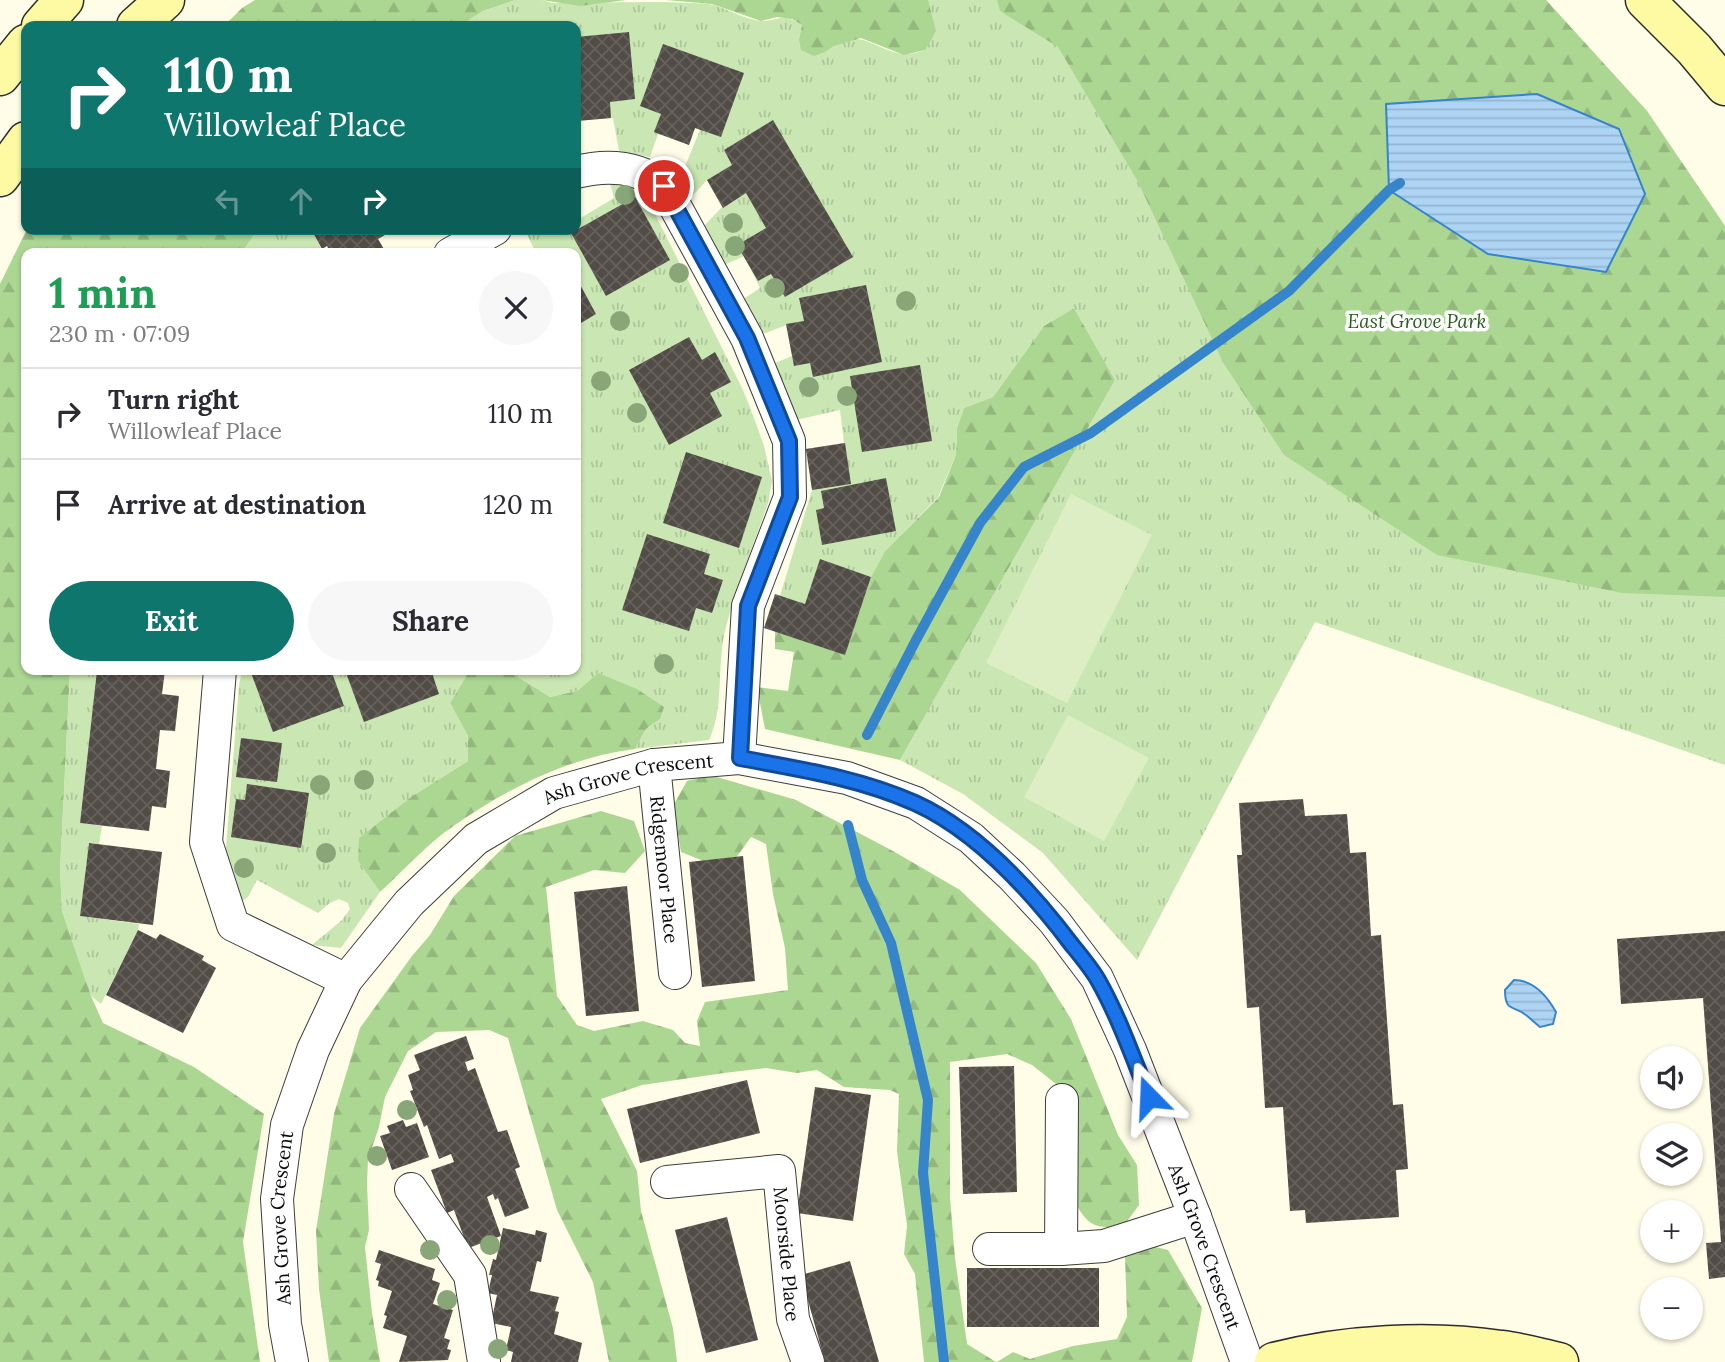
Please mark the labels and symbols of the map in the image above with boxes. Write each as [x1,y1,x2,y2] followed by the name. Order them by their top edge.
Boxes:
[634,156,694,216] pin
[1348,309,1487,333] park label: East Grove Park
[537,748,715,810] street label: Ash Grove Crescent
[645,794,684,945] street label: Ridgemoor Place
[1112,1060,1186,1134] position arrow
[265,1129,298,1307] street label: Ash Grove Crescent
[1163,1159,1247,1333] street label: Ash Grove Crescent
[769,1186,805,1323] street label: Moorside Place

